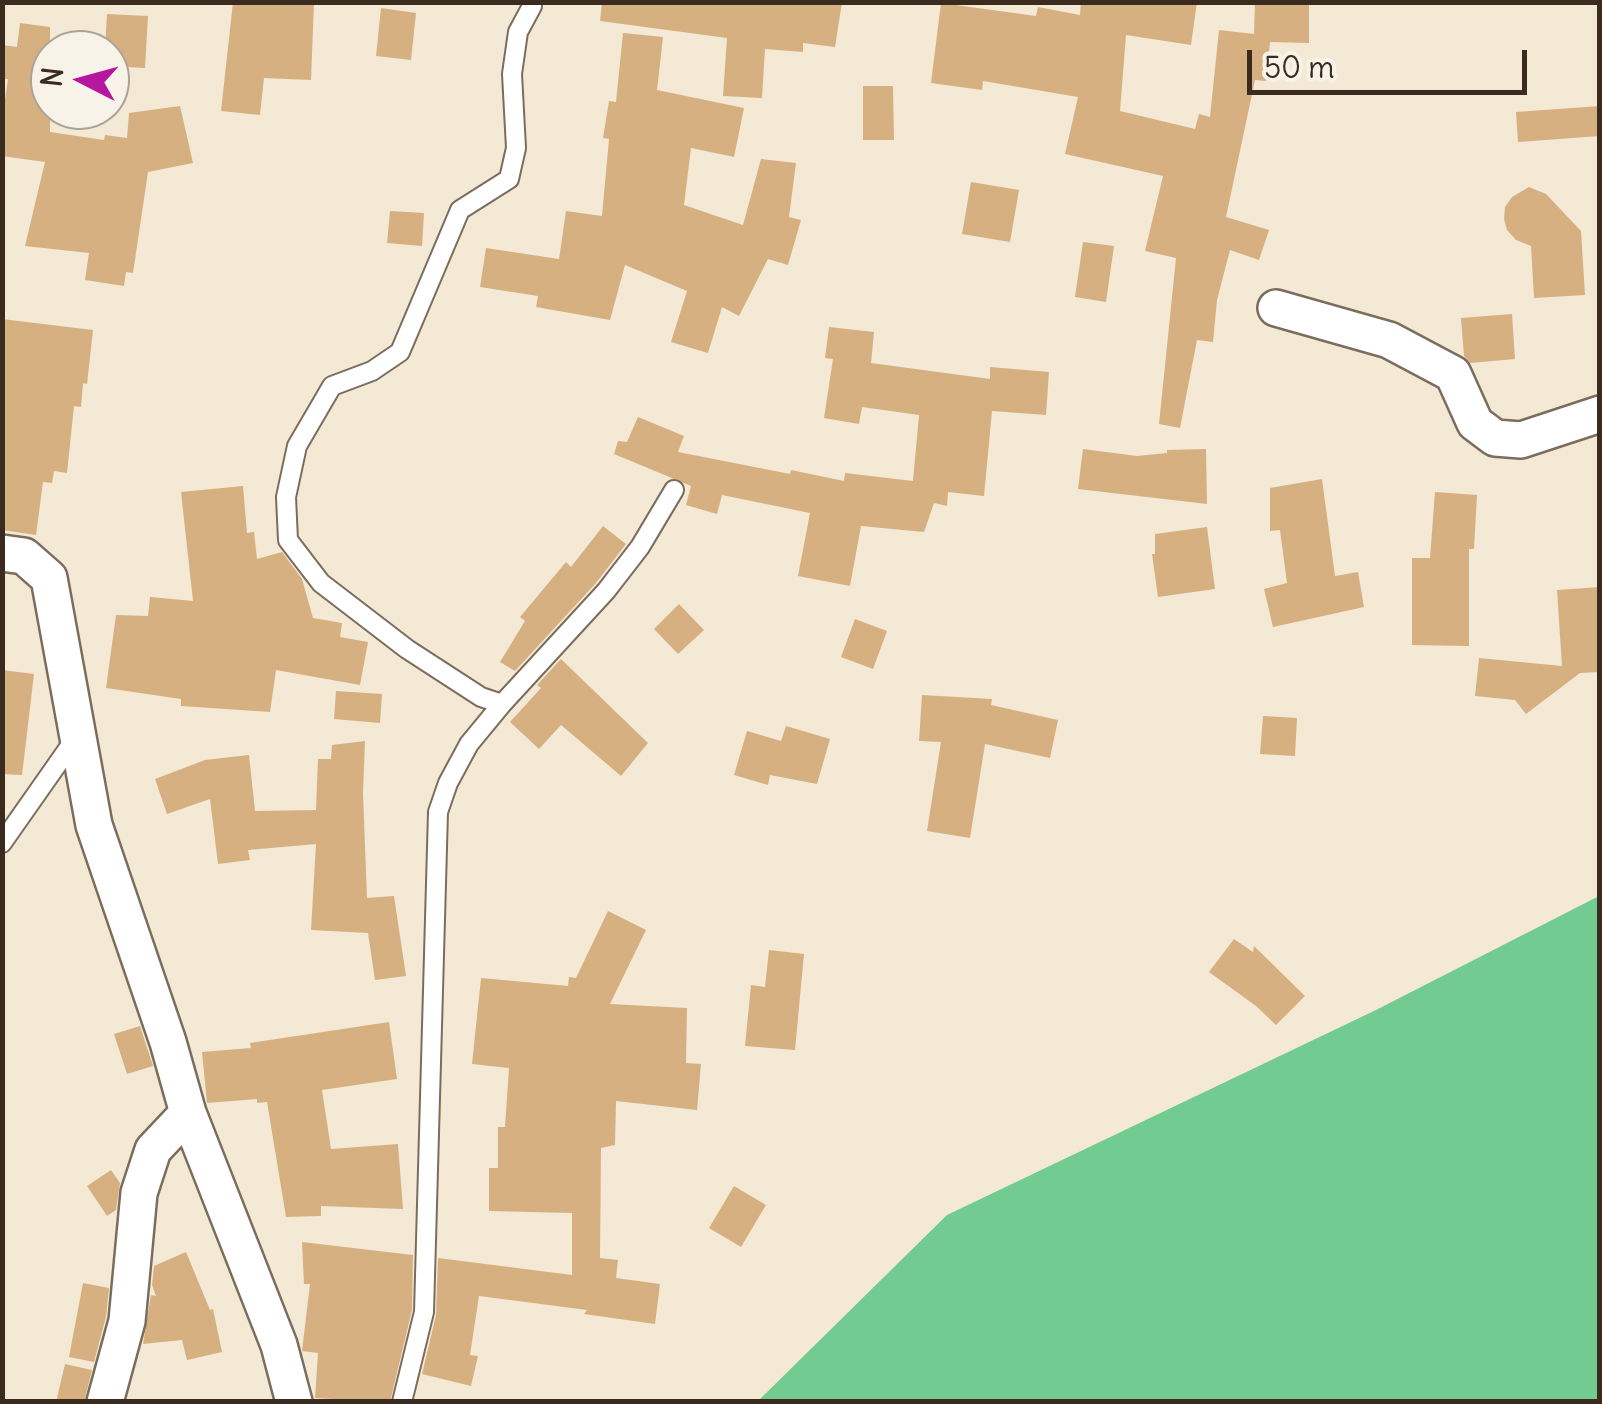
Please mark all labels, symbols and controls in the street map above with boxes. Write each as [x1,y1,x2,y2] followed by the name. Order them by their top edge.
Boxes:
[30,30,130,130] north arrow
[1252,30,1532,92] scale bar
[1264,48,1334,86] text: 50 m
[33,66,71,89] text: N

